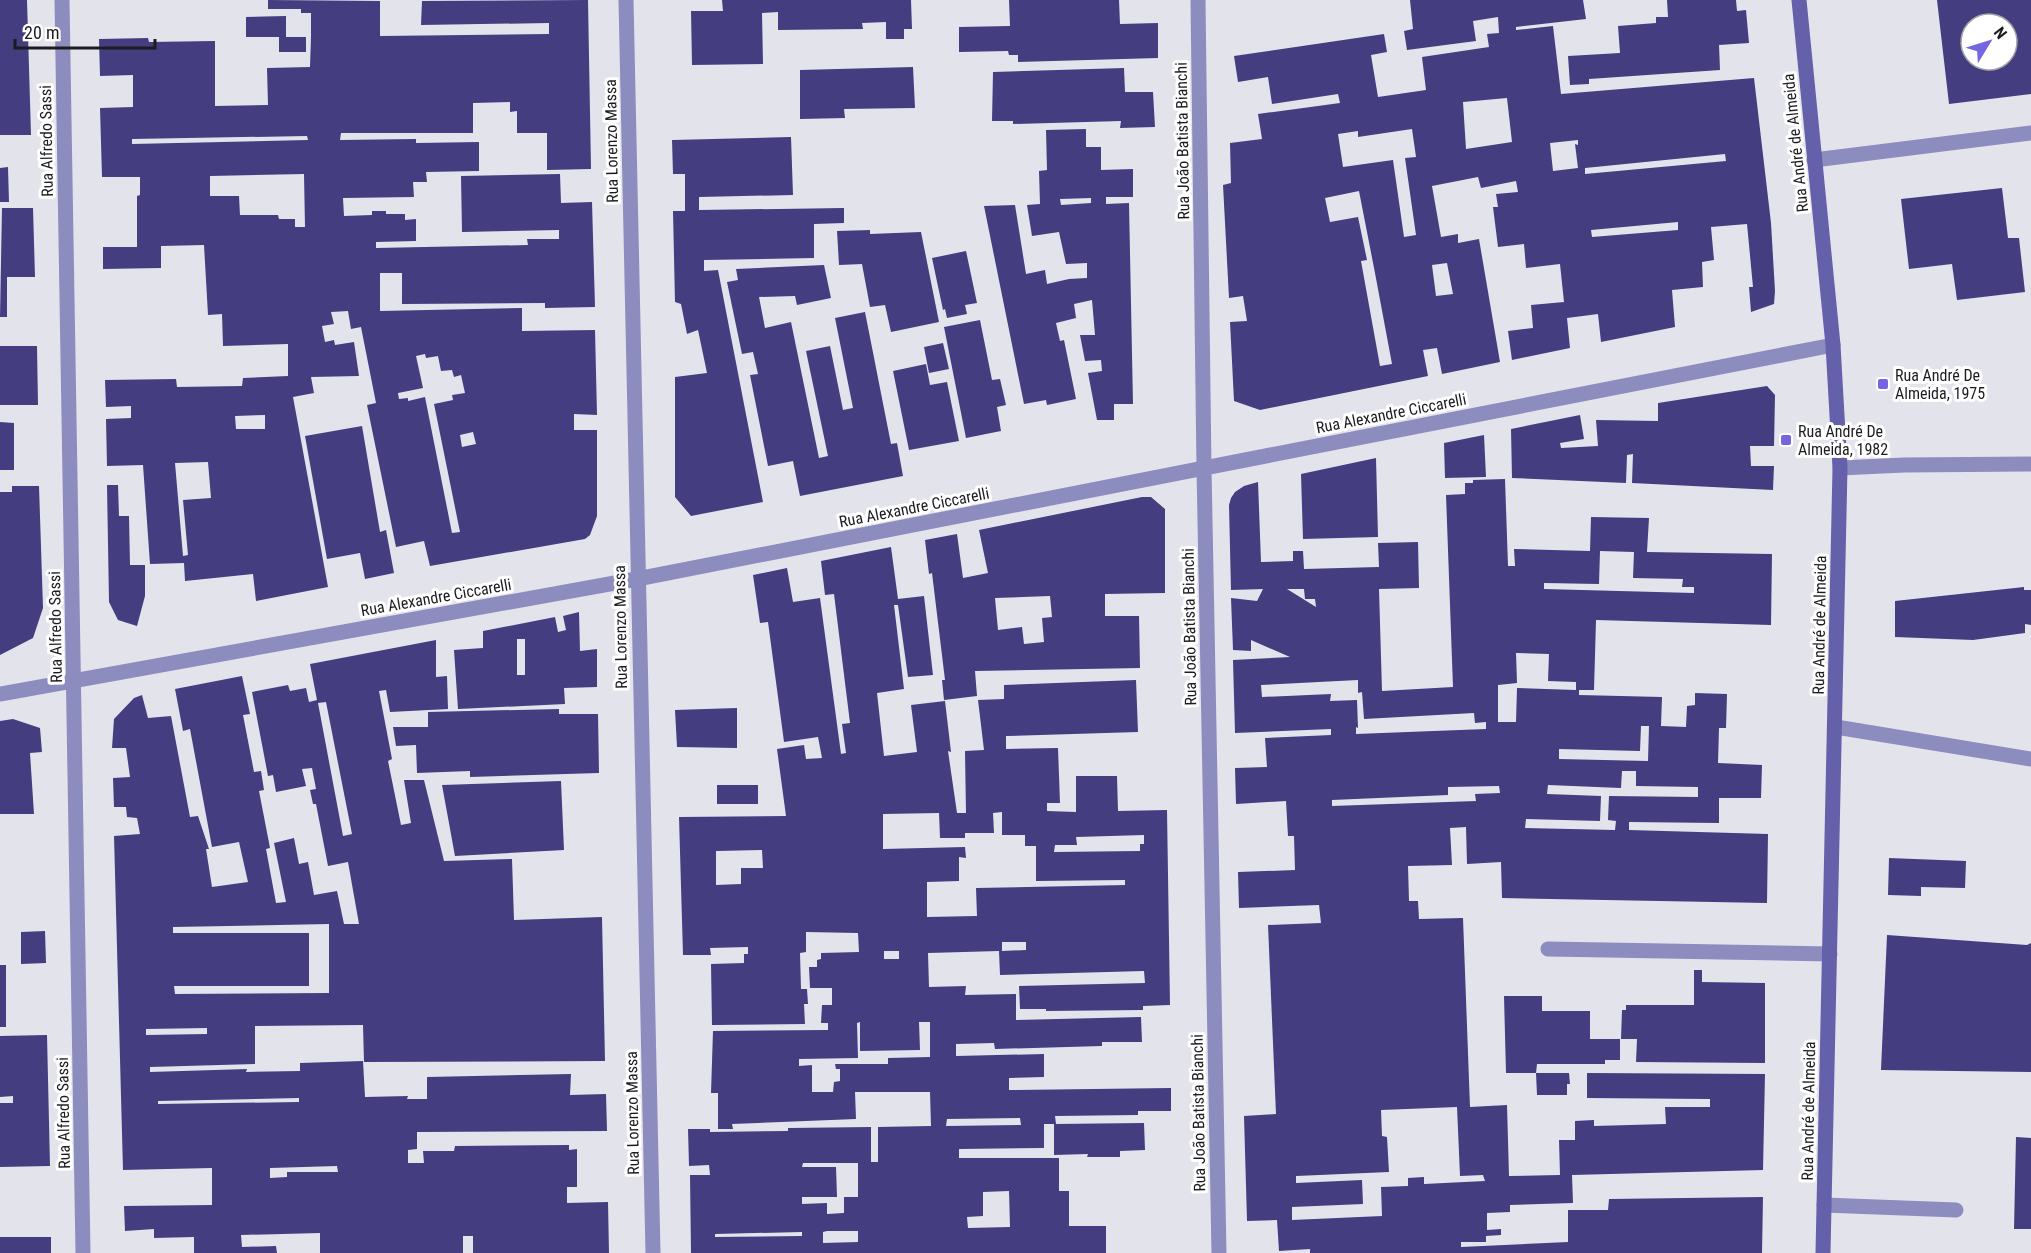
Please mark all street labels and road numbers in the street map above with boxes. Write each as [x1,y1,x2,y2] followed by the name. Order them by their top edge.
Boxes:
[1172,62,1193,220] street label: Rua João Batista Bianchi
[1779,73,1812,213] street label: Rua André de Almeida
[601,79,622,203] street label: Rua Lorenzo Massa
[36,85,57,197] street label: Rua Alfredo Sassi
[1314,390,1468,437] street label: Rua Alexandre Ciccarelli
[837,484,991,531] street label: Rua Alexandre Ciccarelli
[1179,548,1200,706] street label: Rua João Batista Bianchi
[1809,555,1830,695] street label: Rua André de Almeida
[610,565,631,689] street label: Rua Lorenzo Massa
[45,571,66,683] street label: Rua Alfredo Sassi
[359,575,513,620] street label: Rua Alexandre Ciccarelli
[1188,1034,1209,1192] street label: Rua João Batista Bianchi
[1798,1041,1819,1181] street label: Rua André de Almeida
[622,1051,643,1175] street label: Rua Lorenzo Massa
[53,1057,74,1169] street label: Rua Alfredo Sassi

